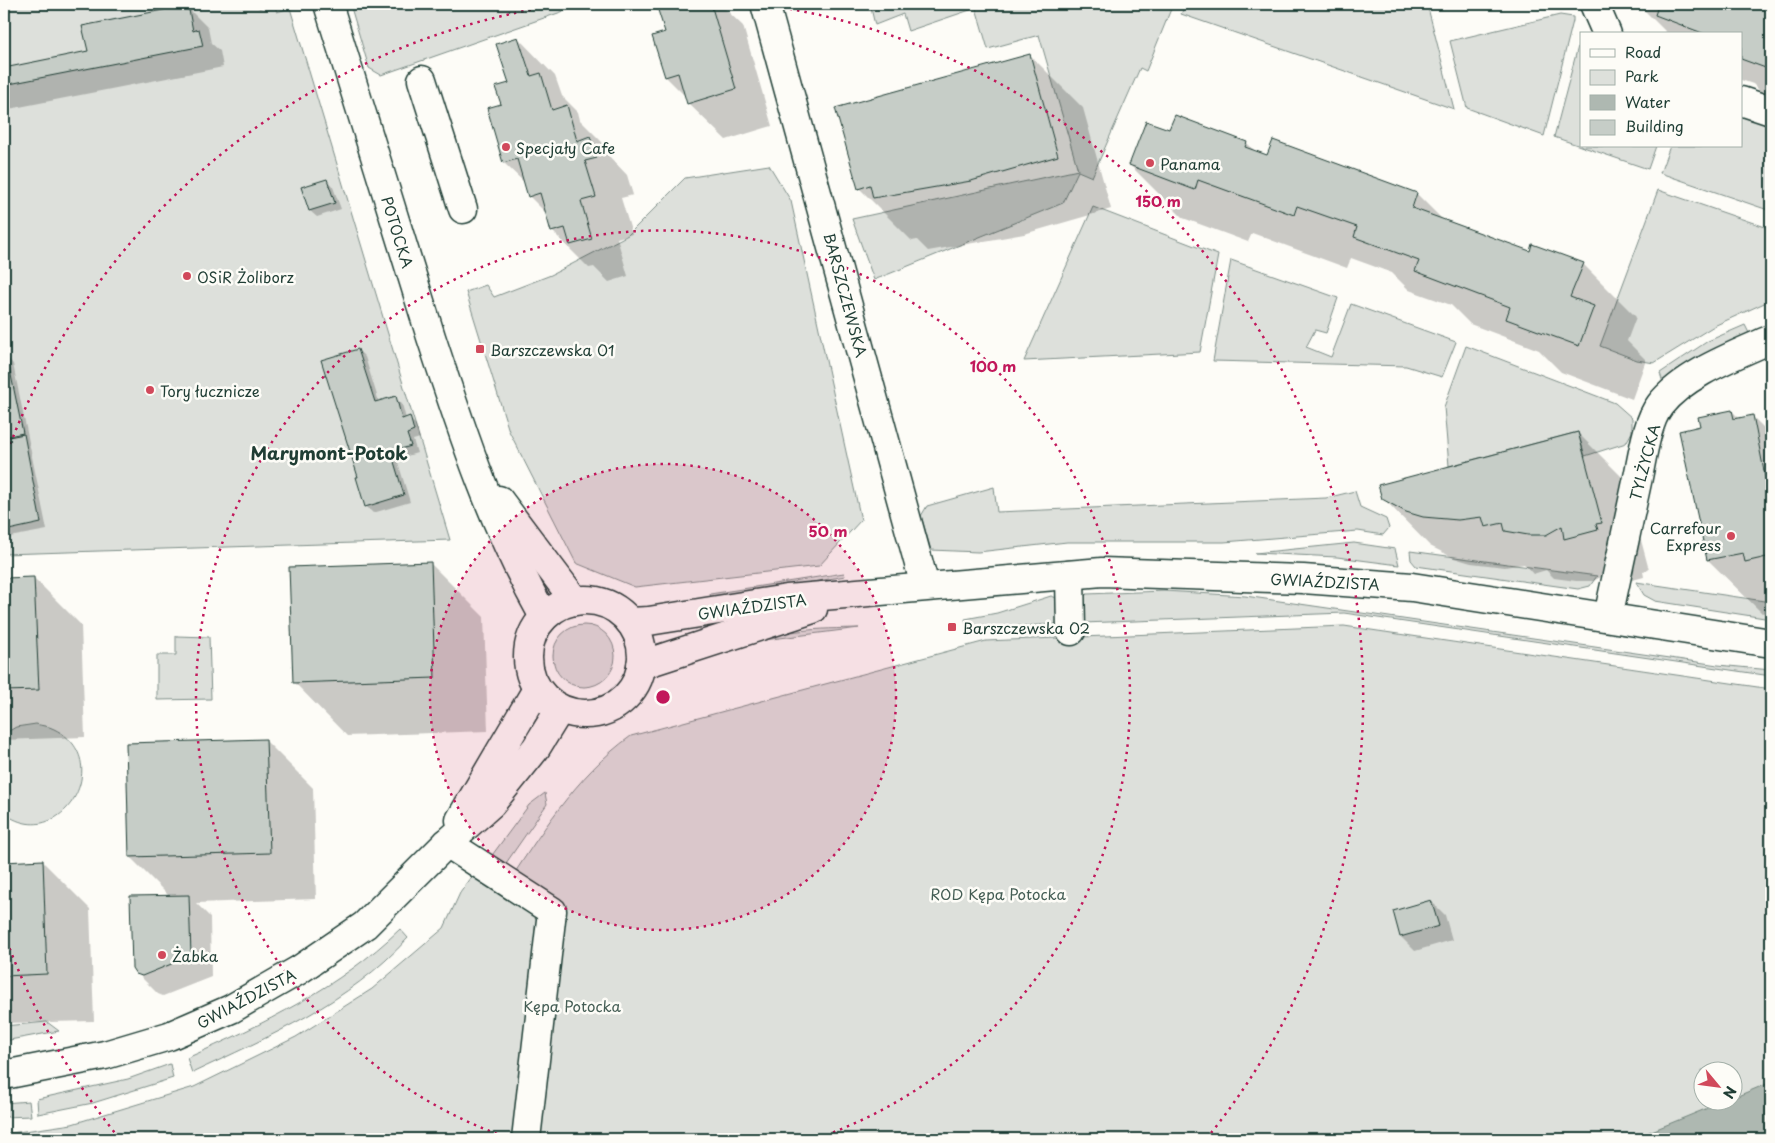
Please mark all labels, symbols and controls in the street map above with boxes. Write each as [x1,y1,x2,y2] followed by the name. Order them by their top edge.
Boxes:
[1580,32,1742,148] legend
[1625,40,1661,63] text: Road
[1625,64,1659,87] text: Park
[1625,90,1670,113] text: Water
[1625,114,1684,137] text: Building
[516,136,615,159] place label: Specjały Cafe
[500,141,512,153] marker: Specjały Cafe
[1160,152,1221,175] place label: Panama
[1144,157,1156,169] marker: Panama
[1135,189,1181,212] text: 150 m
[376,193,420,271] street label: POTOCKA
[818,230,874,360] street label: BARSZCZEWSKA
[197,265,294,288] place label: OSiR Żoliborz
[181,270,193,282] marker: OSiR Żoliborz
[490,338,614,361] place label: Barszczewska 01
[474,343,486,355] marker: Barszczewska 01
[970,354,1016,377] text: 100 m
[160,379,260,402] place label: Tory łucznicze
[144,384,156,396] marker: Tory łucznicze
[1623,421,1665,503] street label: TYLŻYCKA
[250,439,408,466] district label: Marymont-Potok
[1650,516,1721,556] place label: Carrefour Express
[809,519,847,542] text: 50 m
[1725,530,1737,542] marker: Carrefour Express
[1270,567,1380,595] street label: GWIAŹDZISTA
[696,587,808,625] street label: GWIAŹDZISTA
[962,616,1090,639] place label: Barszczewska 02
[946,621,958,633] marker: Barszczewska 02
[654,688,672,706] centre of rings
[930,882,1066,905] park label: ROD Kępa Potocka
[172,944,219,967] place label: Żabka
[156,949,168,961] marker: Żabka
[192,962,300,1034] street label: GWIAŹDZISTA
[523,994,621,1017] park label: Kępa Potocka
[1692,1060,1742,1110] north arrow
[1718,1083,1742,1102] text: N

